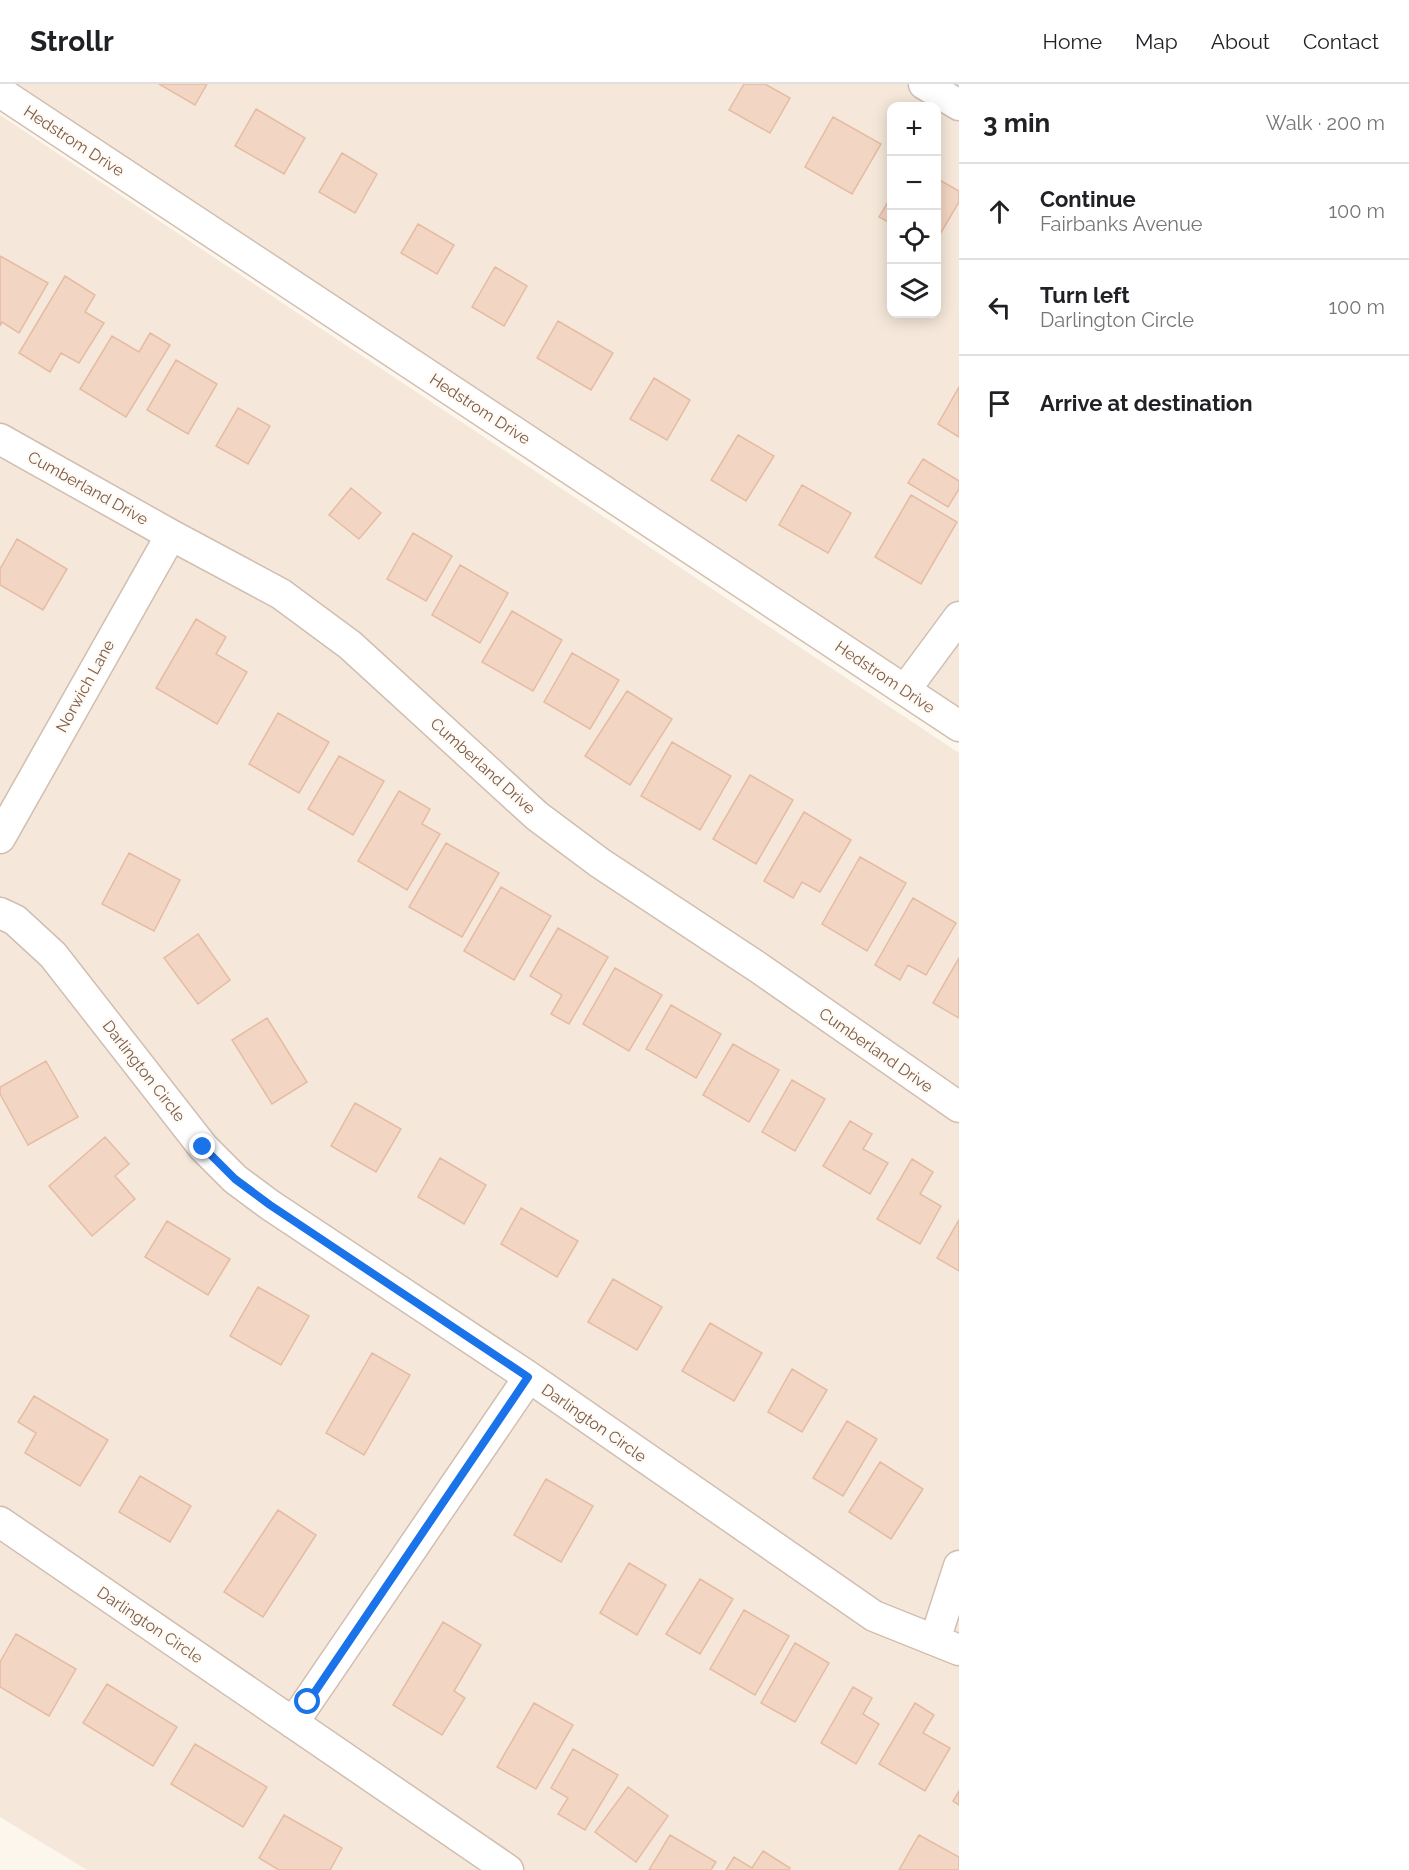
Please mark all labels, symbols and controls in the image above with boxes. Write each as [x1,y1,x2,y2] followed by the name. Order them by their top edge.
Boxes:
[30,25,114,58] text: Strollr
[1043,29,1102,54] text: Home
[1135,29,1178,54] text: Map
[1211,29,1270,54] text: About
[1303,29,1379,54] text: Contact
[20,101,128,181] street label: Hedstrom Drive
[887,102,941,318] map controls
[887,102,941,156] button: +
[983,108,1050,138] text: 3 min
[1266,111,1385,135] text: Walk · 200 m
[887,156,941,210] button: −
[1040,186,1136,212] text: Continue
[983,195,1016,228] icon: ahead
[1328,199,1385,223] text: 100 m
[887,210,941,264] button: locate
[1040,212,1203,236] text: Fairbanks Avenue
[887,264,941,318] button: layers
[1040,282,1130,308] text: Turn left
[983,291,1016,324] icon: left
[1328,295,1385,319] text: 100 m
[1040,308,1194,332] text: Darlington Circle
[426,369,534,449] street label: Hedstrom Drive
[983,387,1016,420] icon: arrive
[1040,390,1253,416] text: Arrive at destination
[24,447,152,529] street label: Cumberland Drive
[52,636,118,736] street label: Norwich Lane
[832,637,938,717] street label: Hedstrom Drive
[427,714,539,818] street label: Cumberland Drive
[815,1004,937,1096] street label: Cumberland Drive
[99,1017,189,1125] street label: Darlington Circle
[189,1133,215,1159] route end
[538,1380,650,1466] street label: Darlington Circle
[94,1583,206,1667] street label: Darlington Circle
[294,1688,320,1714] route start

